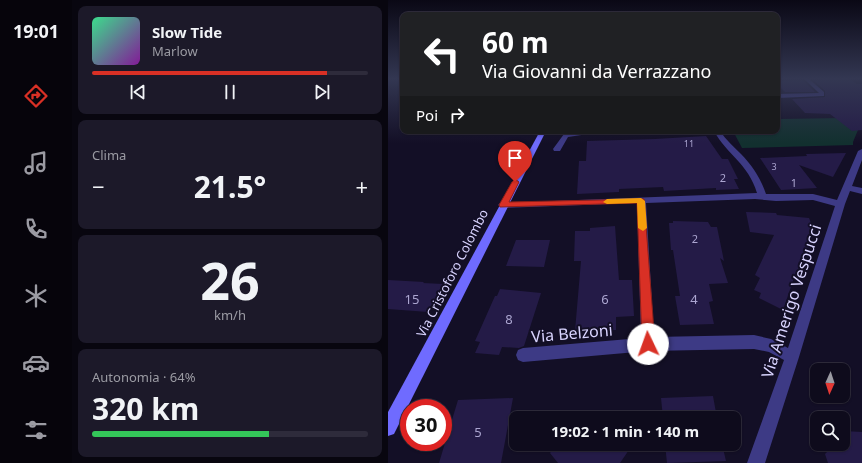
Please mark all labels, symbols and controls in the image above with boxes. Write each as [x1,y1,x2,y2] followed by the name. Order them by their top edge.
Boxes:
[13,19,59,43] text: 19:01
[152,22,222,42] text: Slow Tide
[482,23,549,61] text: 60 m
[416,28,468,80] icon: left
[152,42,198,60] text: Marlow
[482,59,711,83] text: Via Giovanni da Verrazzano
[127,81,149,103] icon: previous
[219,81,241,103] icon: pause
[311,81,333,103] icon: next
[22,82,50,110] icon: directions
[446,104,468,126] icon: right
[416,105,438,125] text: Poi
[684,137,694,150] house number: 11
[498,141,532,182] pin
[92,146,126,164] text: Clima
[504,147,526,169] icon: arrive
[22,149,50,177] icon: music
[771,160,777,173] house number: 3
[194,166,266,207] text: 21.5°
[720,170,726,185] house number: 2
[92,171,105,201] text: −
[355,171,368,201] text: +
[791,175,797,190] house number: 1
[412,206,492,340] street label: Via Cristoforo Colombo
[22,215,50,243] icon: phone
[756,221,826,381] street label: Via Amerigo Vespucci
[692,231,698,246] house number: 2
[200,244,260,315] text: 26
[22,282,50,310] icon: climate
[405,290,419,308] house number: 15
[601,290,609,308] house number: 6
[690,290,698,308] house number: 4
[214,306,246,324] text: km/h
[505,310,513,328] house number: 8
[530,318,614,348] street label: Via Belzoni
[627,323,669,365] position arrow
[22,349,50,377] icon: car
[810,363,850,403] north arrow
[810,363,850,451] map controls
[92,368,196,386] text: Autonomia · 64%
[92,388,199,429] text: 320 km
[400,399,452,451] speed limit sign: 30
[810,411,850,451] button: search
[22,416,50,444] icon: filters
[551,421,699,441] text: 19:02 · 1 min · 140 m
[474,423,482,441] house number: 5

